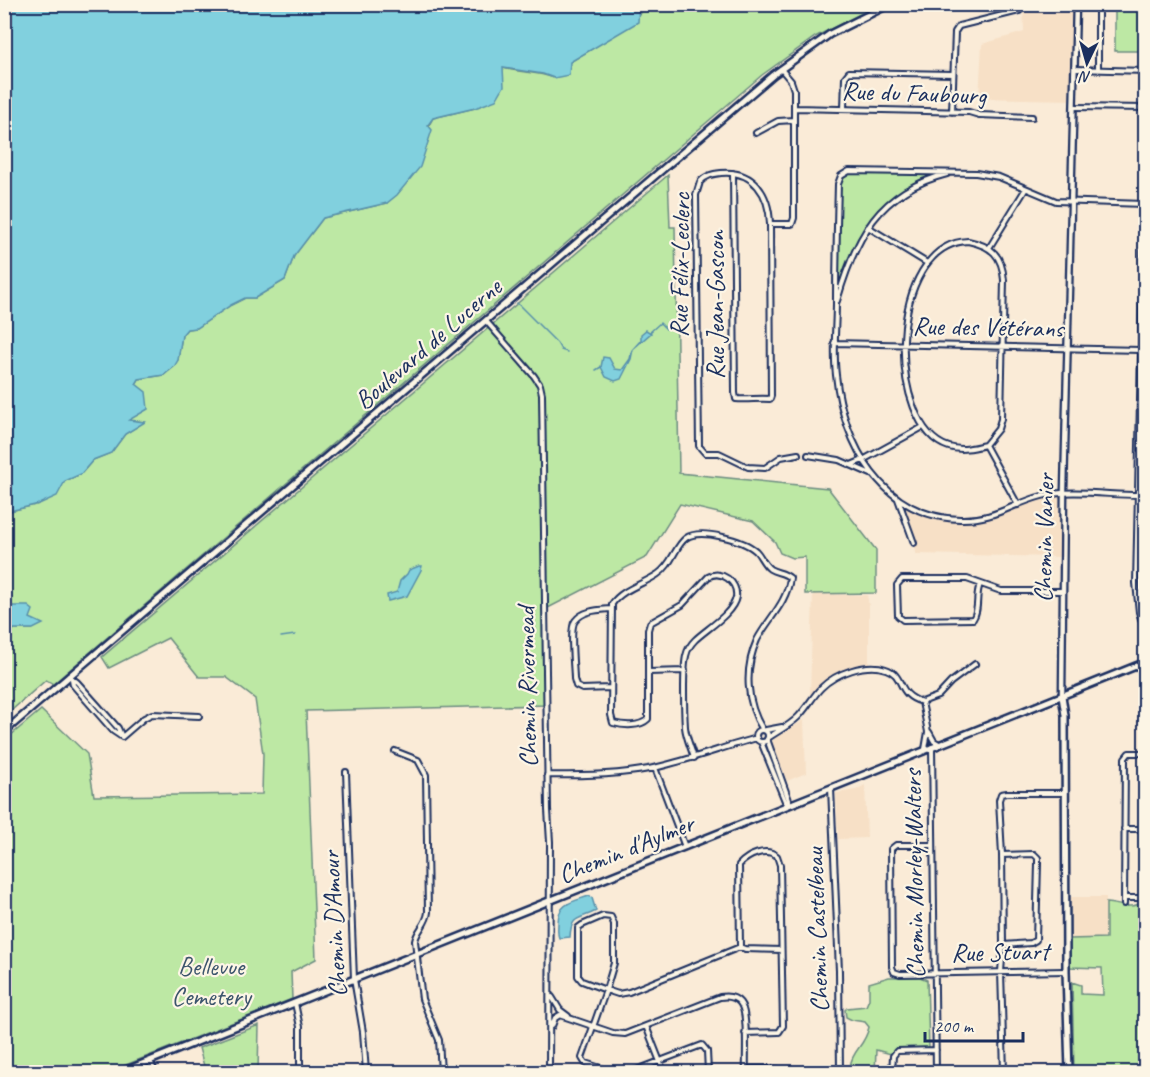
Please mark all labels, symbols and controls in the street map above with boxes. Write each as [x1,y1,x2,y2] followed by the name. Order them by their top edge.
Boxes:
[1057,33,1117,93] north arrow
[1077,66,1092,87] text: N
[841,74,988,112] street label: Rue du Faubourg
[662,190,698,338] street label: Rue Félix-Leclerc
[699,230,732,379] street label: Rue Jean-Gascon
[348,270,510,417] street label: Boulevard de Lucerne
[912,309,1066,345] street label: Rue des Vétérans
[1026,472,1062,603] street label: Chemin Vanier
[509,603,545,768] street label: Chemin Rivermead
[896,767,932,979] street label: Chemin Morley-Walters
[553,806,701,891] street label: Chemin d'Aylmer
[798,846,836,1013] street label: Chemin Castelbeau
[314,849,354,998] street label: Chemin D'Amour
[951,935,1053,969] street label: Rue Stuart
[171,950,253,1013] park label: Bellevue Cemetery
[925,1005,1022,1043] scale bar
[934,1015,975,1037] text: 200 m

